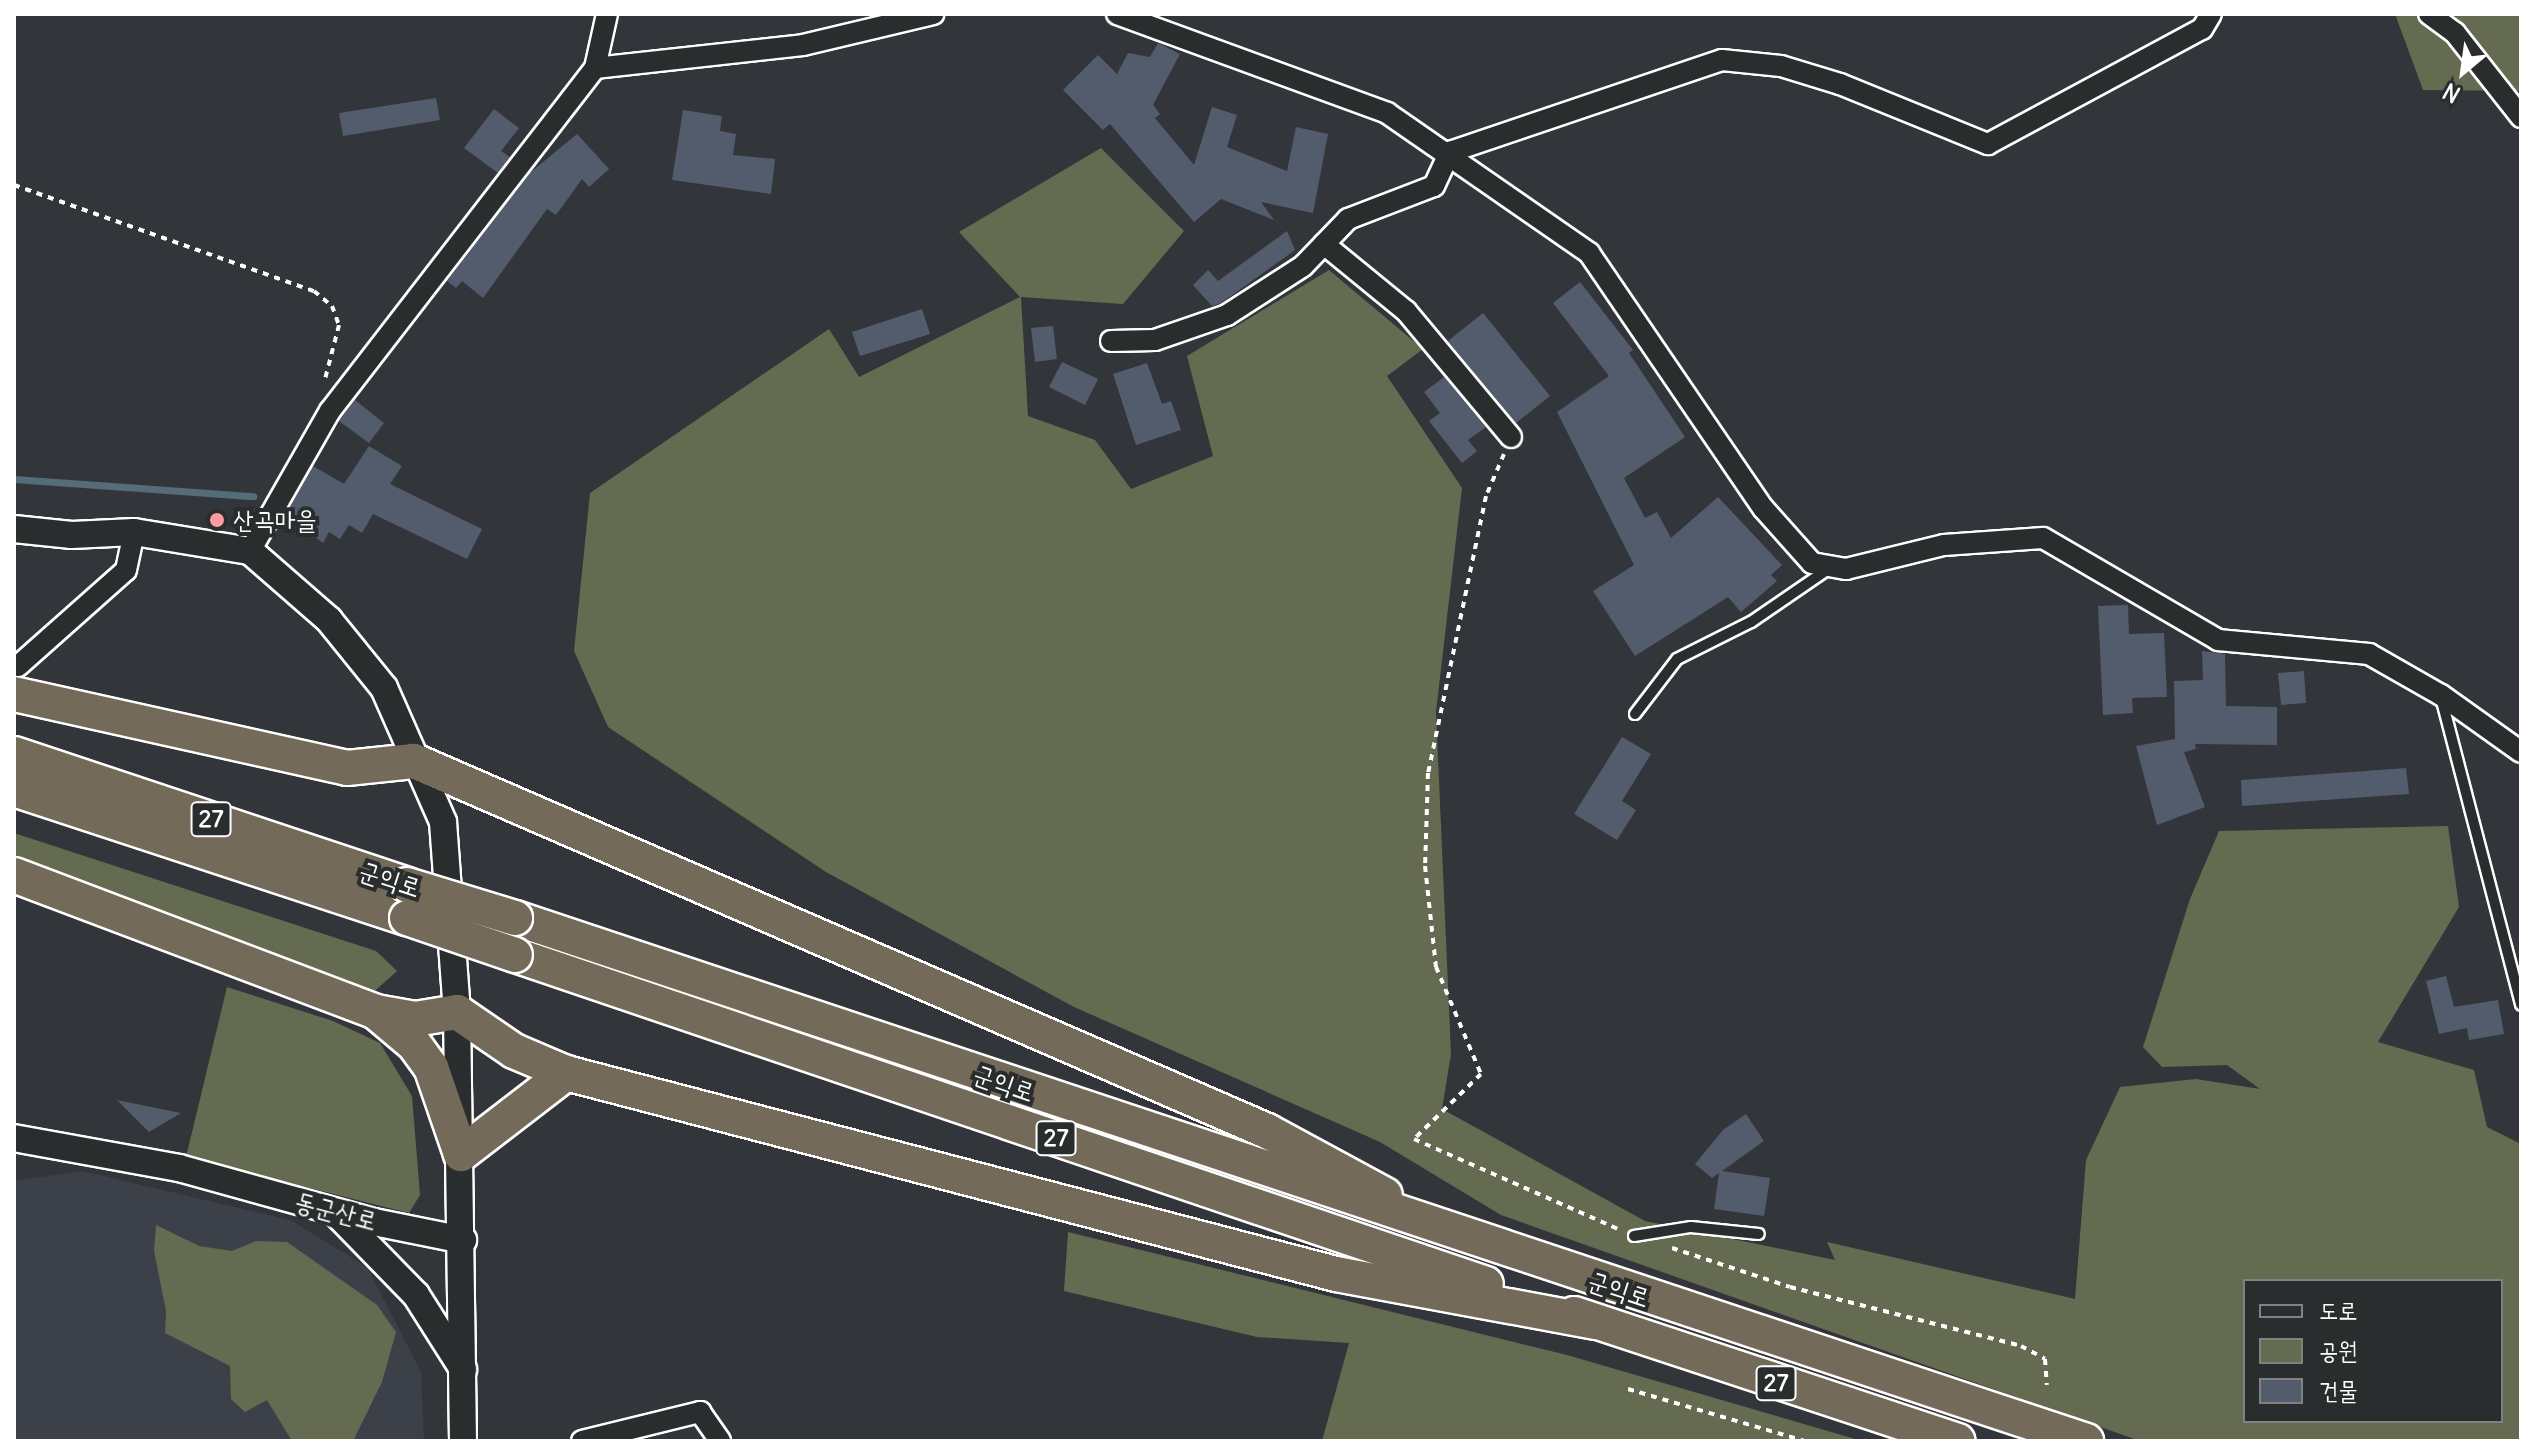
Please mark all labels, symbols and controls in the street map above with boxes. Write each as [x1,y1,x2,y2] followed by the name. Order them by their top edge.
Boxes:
[2423,32,2503,112] north arrow
[2438,77,2465,109] text: N
[233,504,317,536] place label: 산곡마을
[208,511,226,529] marker: 산곡마을
[189,799,233,839] road number: 27
[355,854,425,904] street label: 군익로
[969,1058,1039,1108] street label: 군익로
[1034,1118,1078,1158] road number: 27
[292,1185,380,1237] street label: 동군산로
[1584,1264,1654,1314] street label: 군익로
[2243,1279,2503,1423] legend
[2319,1295,2358,1325] text: 도로
[2319,1335,2358,1365] text: 공원
[1754,1363,1798,1403] road number: 27
[2319,1375,2358,1405] text: 건물

